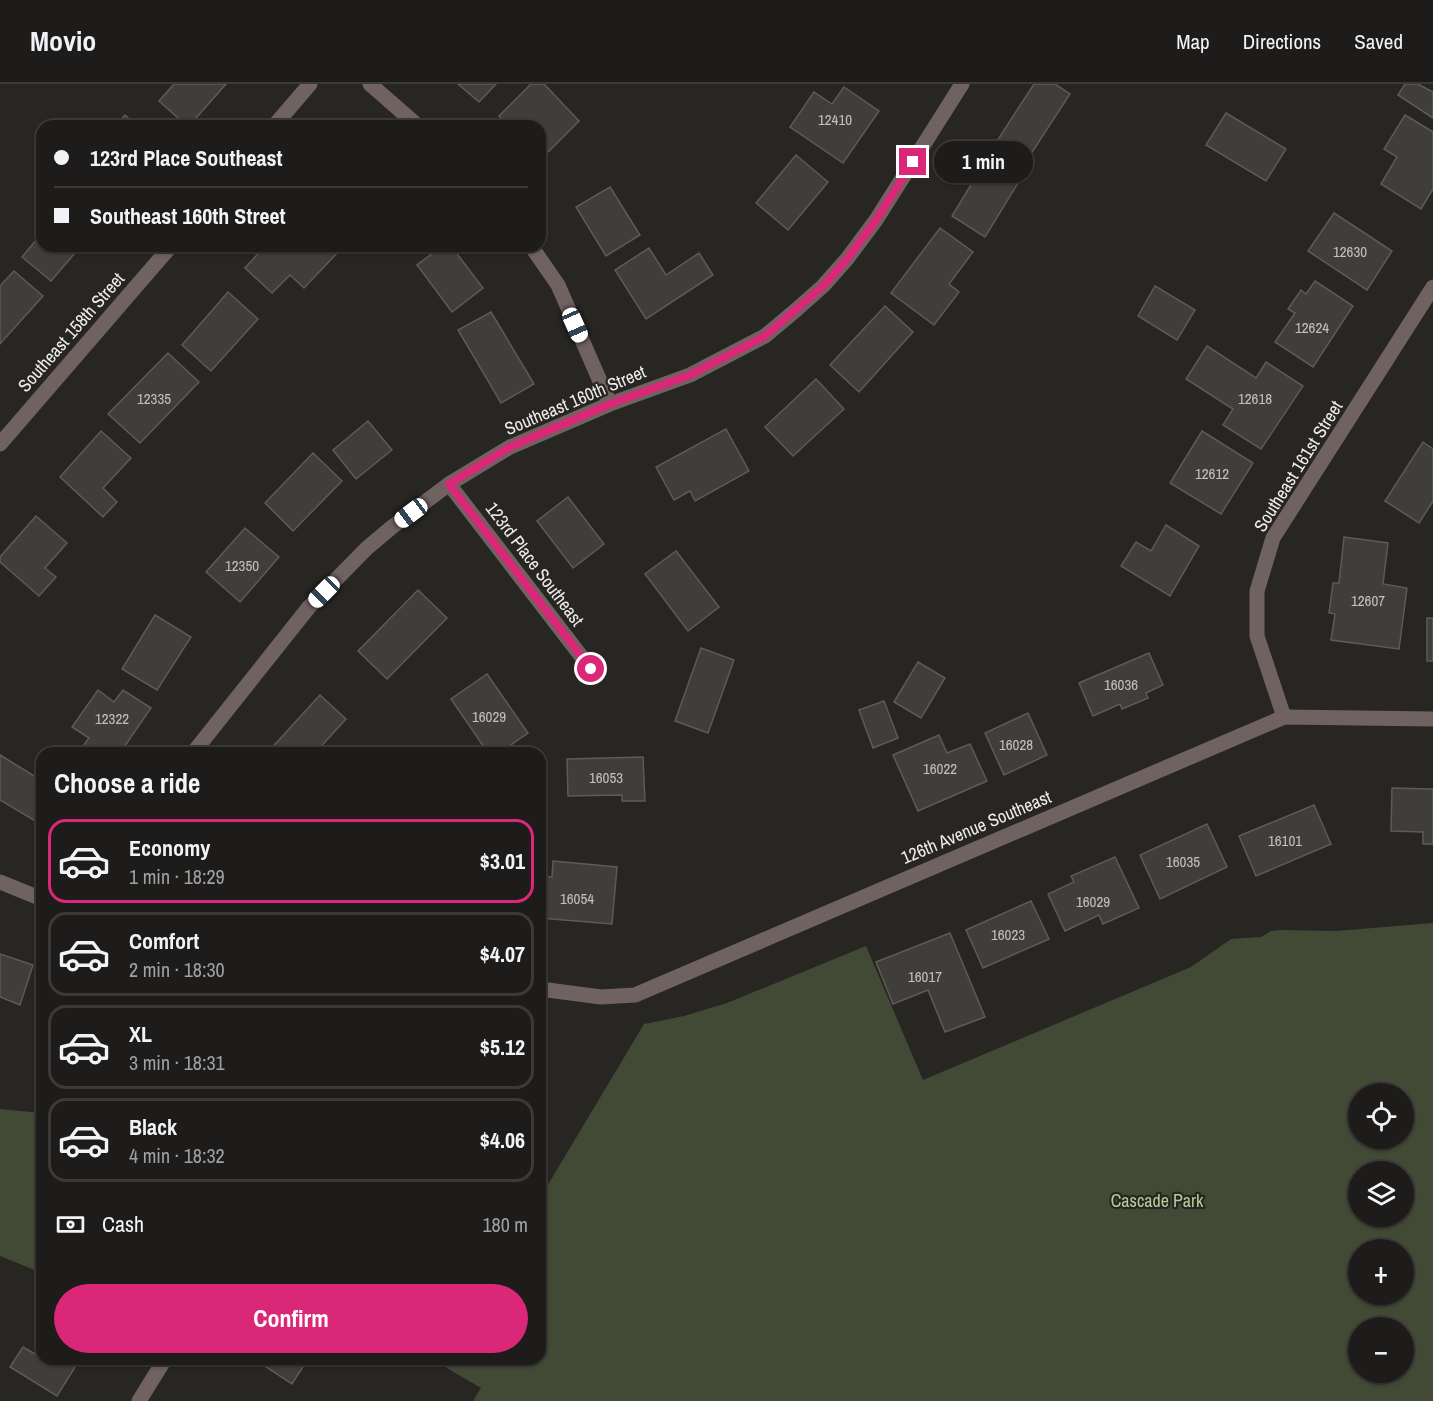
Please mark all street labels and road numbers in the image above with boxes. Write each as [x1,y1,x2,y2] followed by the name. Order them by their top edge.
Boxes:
[12,267,130,397] street label: Southeast 158th Street
[501,359,649,441] street label: Southeast 160th Street
[1248,396,1348,536] street label: Southeast 161st Street
[480,497,590,631] street label: 123rd Place Southeast
[897,784,1055,870] street label: 126th Avenue Southeast

